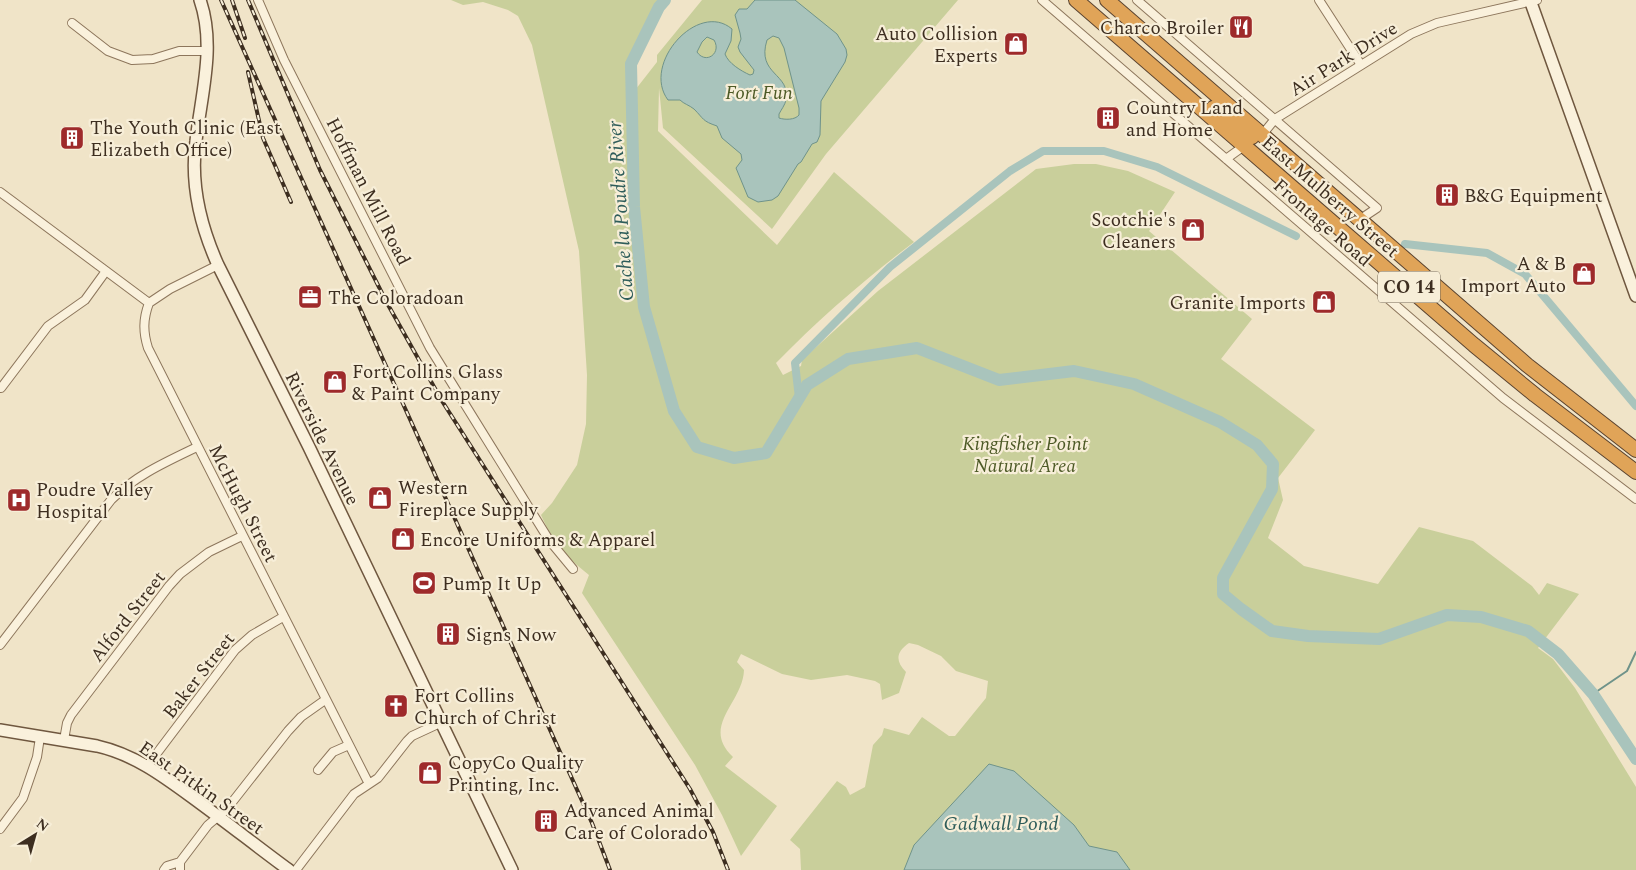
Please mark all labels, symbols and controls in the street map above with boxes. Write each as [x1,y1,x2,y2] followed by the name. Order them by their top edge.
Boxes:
[1100,14,1224,43] place label: Charco Broiler
[1228,14,1254,40] restaurant icon: Charco Broiler
[1284,14,1404,104] street label: Air Park Drive
[875,20,998,71] place label: Auto Collision Experts
[1003,31,1029,57] shop icon: Auto Collision Experts
[725,79,793,108] park label: Fort Fun
[1126,94,1243,145] place label: Country Land and Home
[1095,105,1121,131] building icon: Country Land and Home
[318,113,418,271] street label: Hoffman Mill Road
[90,114,281,165] place label: The Youth Clinic (East Elizabeth Office)
[600,119,642,302] water label: Cache la Poudre River
[59,125,85,151] building icon: The Youth Clinic (East Elizabeth Office)
[1255,129,1406,265] street label: East Mulberry Street
[1266,172,1378,274] street label: Frontage Road
[1434,182,1460,208] building icon: B&G Equipment
[1464,182,1603,211] place label: B&G Equipment
[1091,206,1176,257] place label: Scotchie's Cleaners
[1180,217,1206,243] shop icon: Scotchie's Cleaners
[1461,250,1566,301] place label: A & B Import Auto
[1571,261,1597,287] shop icon: A & B Import Auto
[1378,272,1440,302] road number: CO 14
[297,284,323,310] office icon: The Coloradoan
[328,284,464,313] place label: The Coloradoan
[1169,289,1306,318] place label: Granite Imports
[1311,289,1337,315] shop icon: Granite Imports
[352,358,503,409] place label: Fort Collins Glass & Paint Company
[277,367,367,511] street label: Riverside Avenue
[322,369,348,395] shop icon: Fort Collins Glass & Paint Company
[962,430,1089,481] park label: Kingfisher Point Natural Area
[200,440,285,568] street label: McHugh Street
[398,474,539,525] place label: Western Fireplace Supply
[36,476,153,527] place label: Poudre Valley Hospital
[367,485,393,511] shop icon: Western Fireplace Supply
[6,487,32,513] hospital icon: Poudre Valley Hospital
[390,526,416,552] shop icon: Encore Uniforms & Apparel
[420,526,655,555] place label: Encore Uniforms & Apparel
[83,565,173,669] street label: Alford Street
[411,570,437,596] sports icon: Pump It Up
[442,570,541,599] place label: Pump It Up
[435,621,461,647] building icon: Signs Now
[466,621,557,650] place label: Signs Now
[156,626,243,726] street label: Baker Street
[414,682,557,733] place label: Fort Collins Church of Christ
[383,693,409,719] church icon: Fort Collins Church of Christ
[132,734,270,843] street label: East Pitkin Street
[448,749,584,800] place label: CopyCo Quality Printing, Inc.
[417,760,443,786] shop icon: CopyCo Quality Printing, Inc.
[564,797,714,848] place label: Advanced Animal Care of Colorado
[533,808,559,834] building icon: Advanced Animal Care of Colorado
[943,809,1059,839] water label: Gadwall Pond
[10,810,60,860] north arrow
[32,813,53,837] text: N

